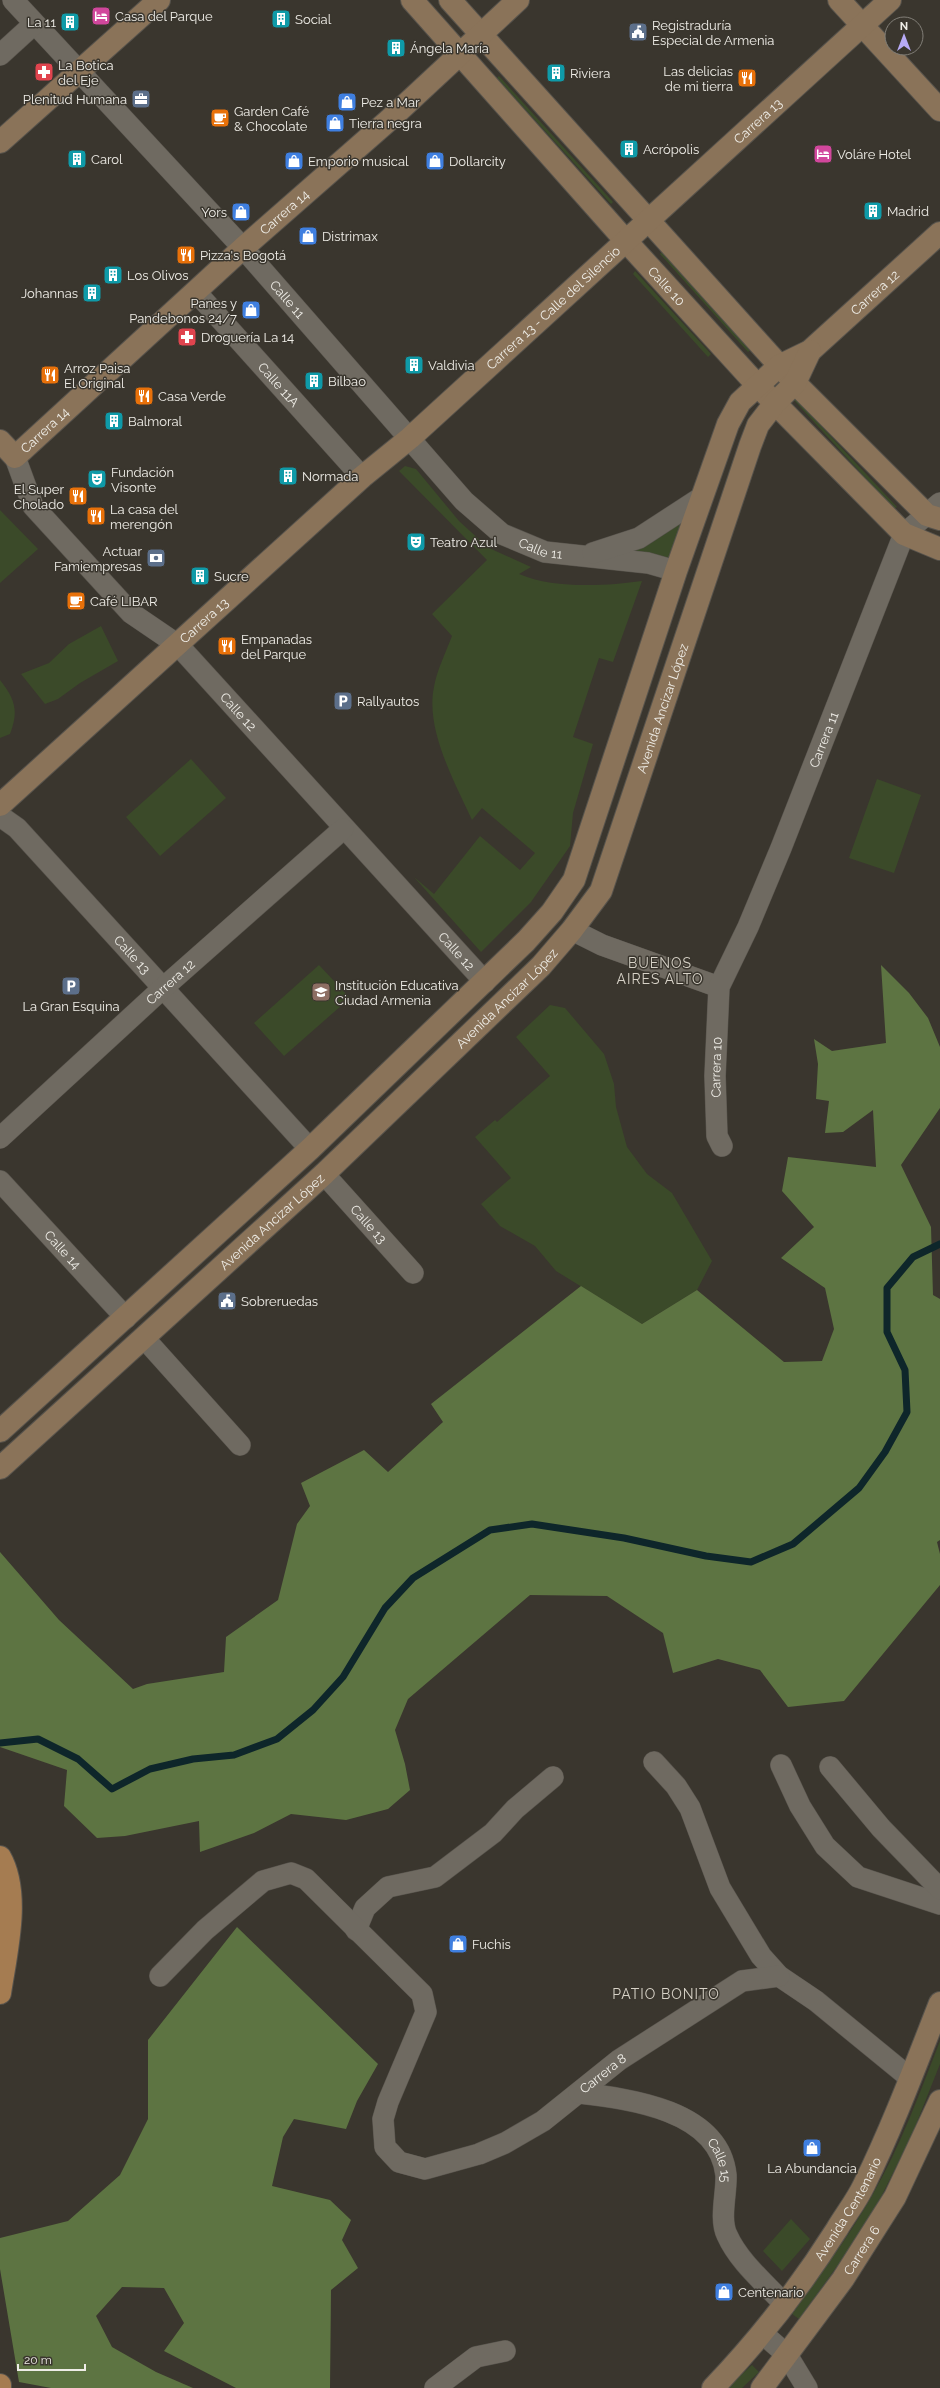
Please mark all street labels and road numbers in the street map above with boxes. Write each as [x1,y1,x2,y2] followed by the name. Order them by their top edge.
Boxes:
[730,95,785,147] street label: Carrera 13
[257,186,312,237] street label: Carrera 14
[483,243,623,372] street label: Carrera 13 - Calle del Silencio
[645,263,688,309] street label: Calle 10
[847,266,902,318] street label: Carrera 12
[267,277,308,321] street label: Calle 11
[255,359,303,410] street label: Calle 11A
[17,404,72,456] street label: Carrera 14
[517,534,564,561] street label: Calle 11
[176,595,231,646] street label: Carrera 13
[634,641,691,775] street label: Avenida Ancizar López
[217,689,260,734] street label: Calle 12
[806,709,841,770] street label: Carrera 11
[436,929,478,973] street label: Calle 12
[111,932,154,977] street label: Calle 13
[453,945,560,1051] street label: Avenida Ancizar López
[143,956,198,1007] street label: Carrera 12
[707,1036,724,1098] street label: Carrera 10
[216,1170,327,1273] street label: Avenida Ancizar López
[348,1201,390,1246] street label: Calle 13
[42,1227,84,1272] street label: Calle 14
[576,2050,629,2096] street label: Carrera 8
[705,2135,734,2182] street label: Calle 15
[811,2154,884,2263] street label: Avenida Centenario
[840,2223,883,2278] street label: Carrera 6

